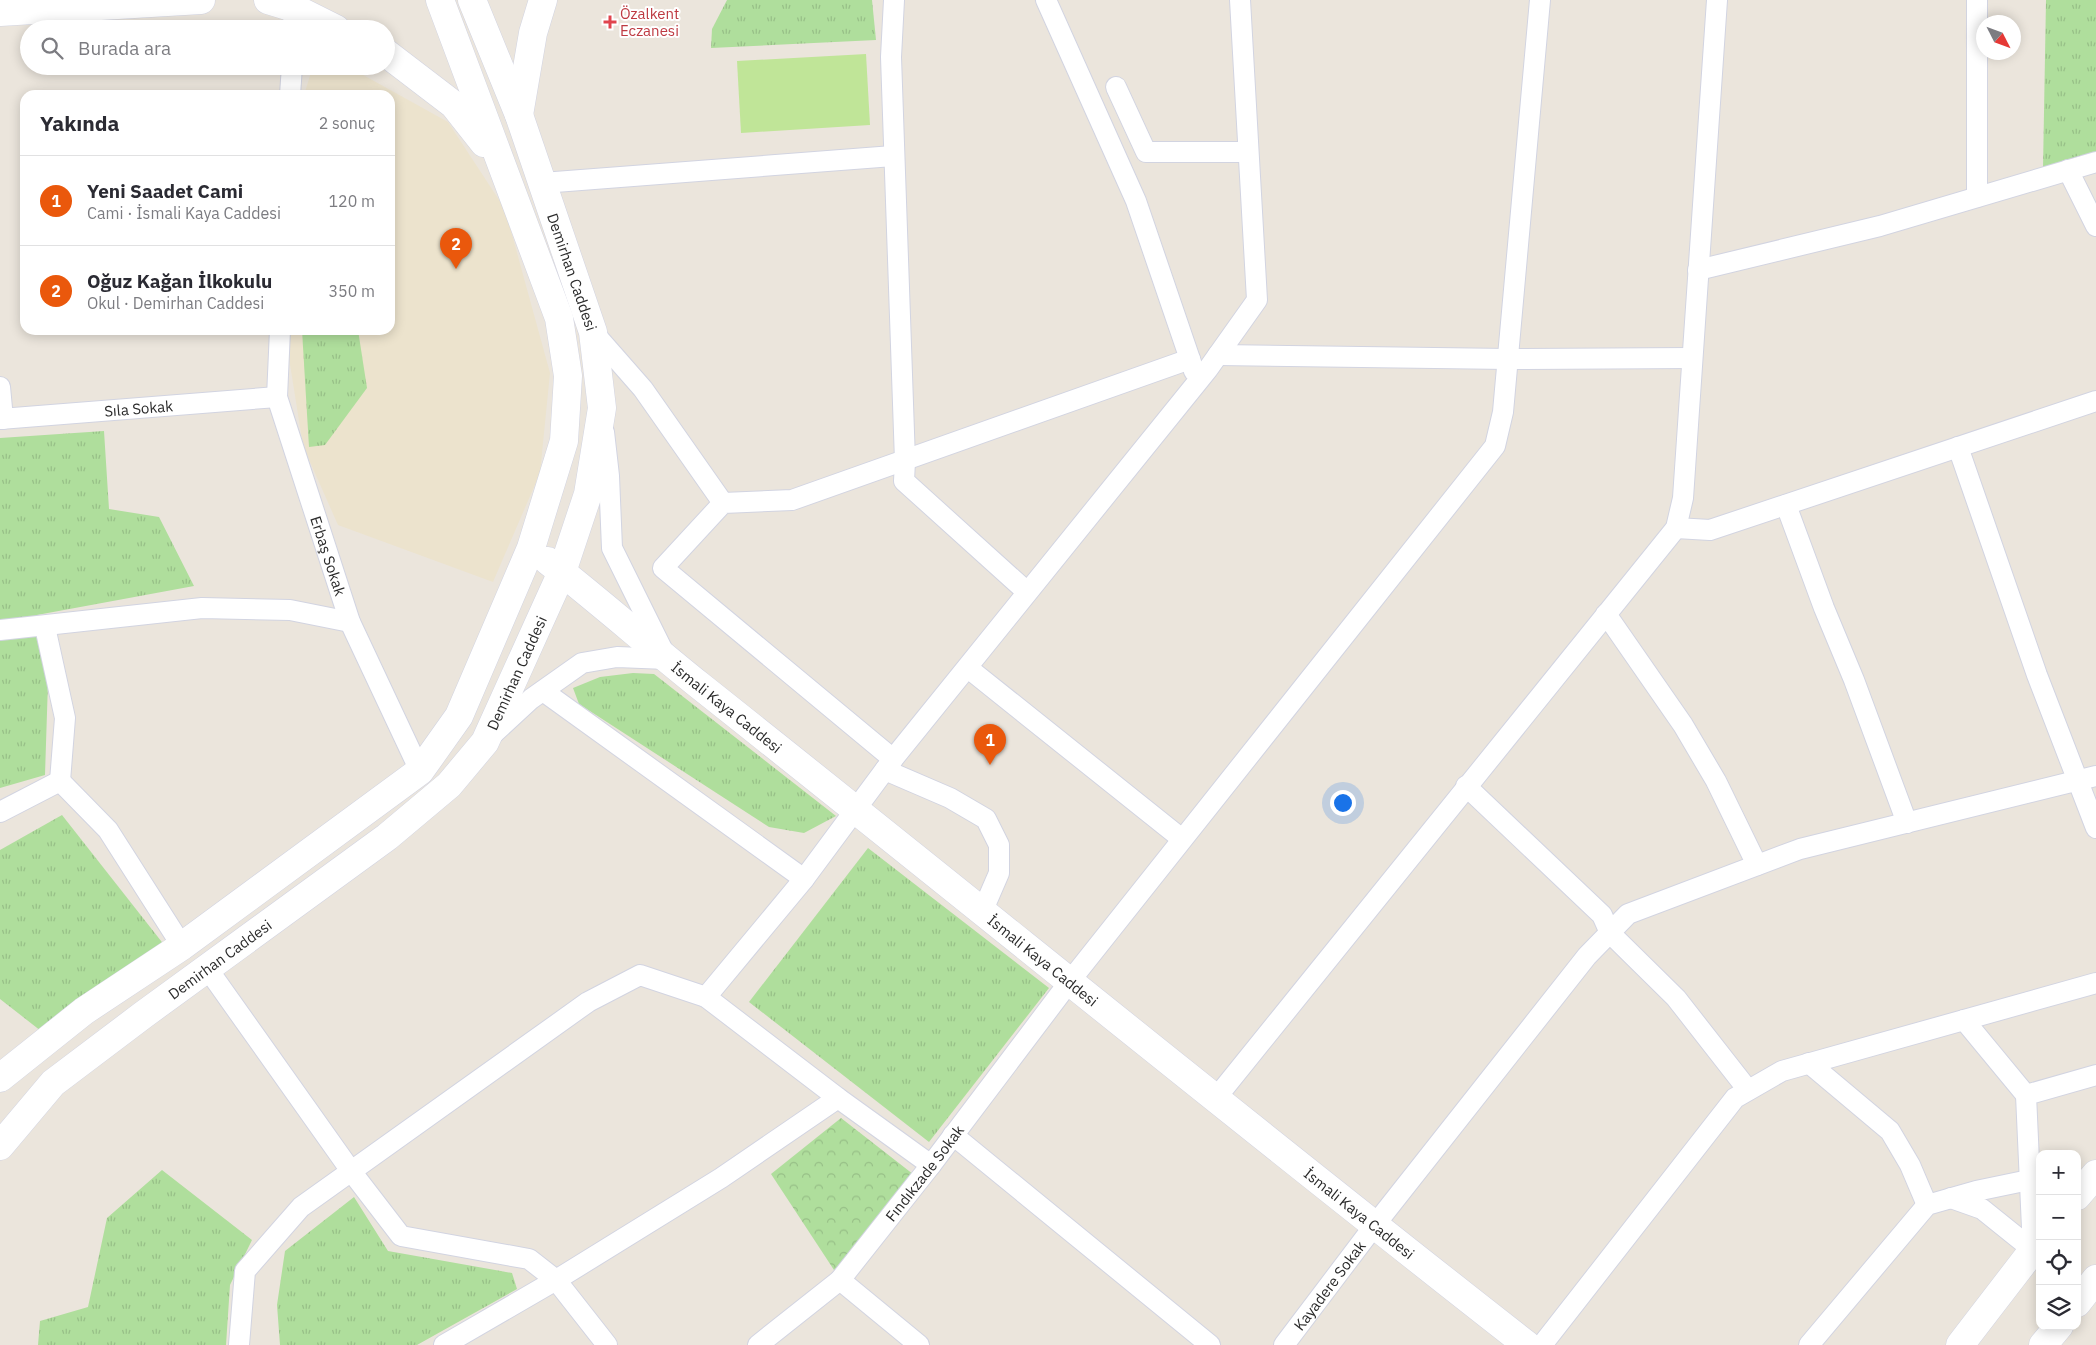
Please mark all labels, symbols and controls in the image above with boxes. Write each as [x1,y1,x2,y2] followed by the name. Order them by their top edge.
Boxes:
[620,4,679,40] place label: Özalkent Eczanesi
[1976,15,2021,60] north arrow
[604,16,616,28] marker: Özalkent Eczanesi
[20,20,395,75] search box
[38,34,66,62] icon: search
[78,36,171,60] text: Burada ara
[40,109,120,137] text: Yakında
[319,113,375,133] text: 2 sonuç
[87,179,243,203] text: Yeni Saadet Cami
[51,191,61,211] text: 1
[328,191,375,211] text: 120 m
[87,203,281,223] text: Cami · İsmali Kaya Caddesi
[543,211,601,333] street label: Demirhan Caddesi
[440,228,472,269] pin: 2
[87,269,272,293] text: Oğuz Kağan İlkokulu
[51,281,61,301] text: 2
[328,281,375,301] text: 350 m
[87,293,264,313] text: Okul · Demirhan Caddesi
[103,396,174,420] street label: Sıla Sokak
[307,514,350,598] street label: Erbaş Sokak
[482,613,550,733] street label: Demirhan Caddesi
[668,657,786,757] street label: İsmali Kaya Caddesi
[974,724,1006,765] pin: 1
[1330,790,1356,816] your location
[984,910,1102,1010] street label: İsmali Kaya Caddesi
[164,915,275,1003] street label: Demirhan Caddesi
[881,1121,968,1225] street label: Fındıkzade Sokak
[2036,1150,2081,1330] map controls
[2036,1150,2081,1195] button: +
[1300,1163,1419,1263] street label: İsmali Kaya Caddesi
[2036,1195,2081,1240] button: −
[1289,1236,1369,1334] street label: Kayadere Sokak
[2036,1240,2081,1285] button: locate
[2036,1285,2081,1330] button: layers

